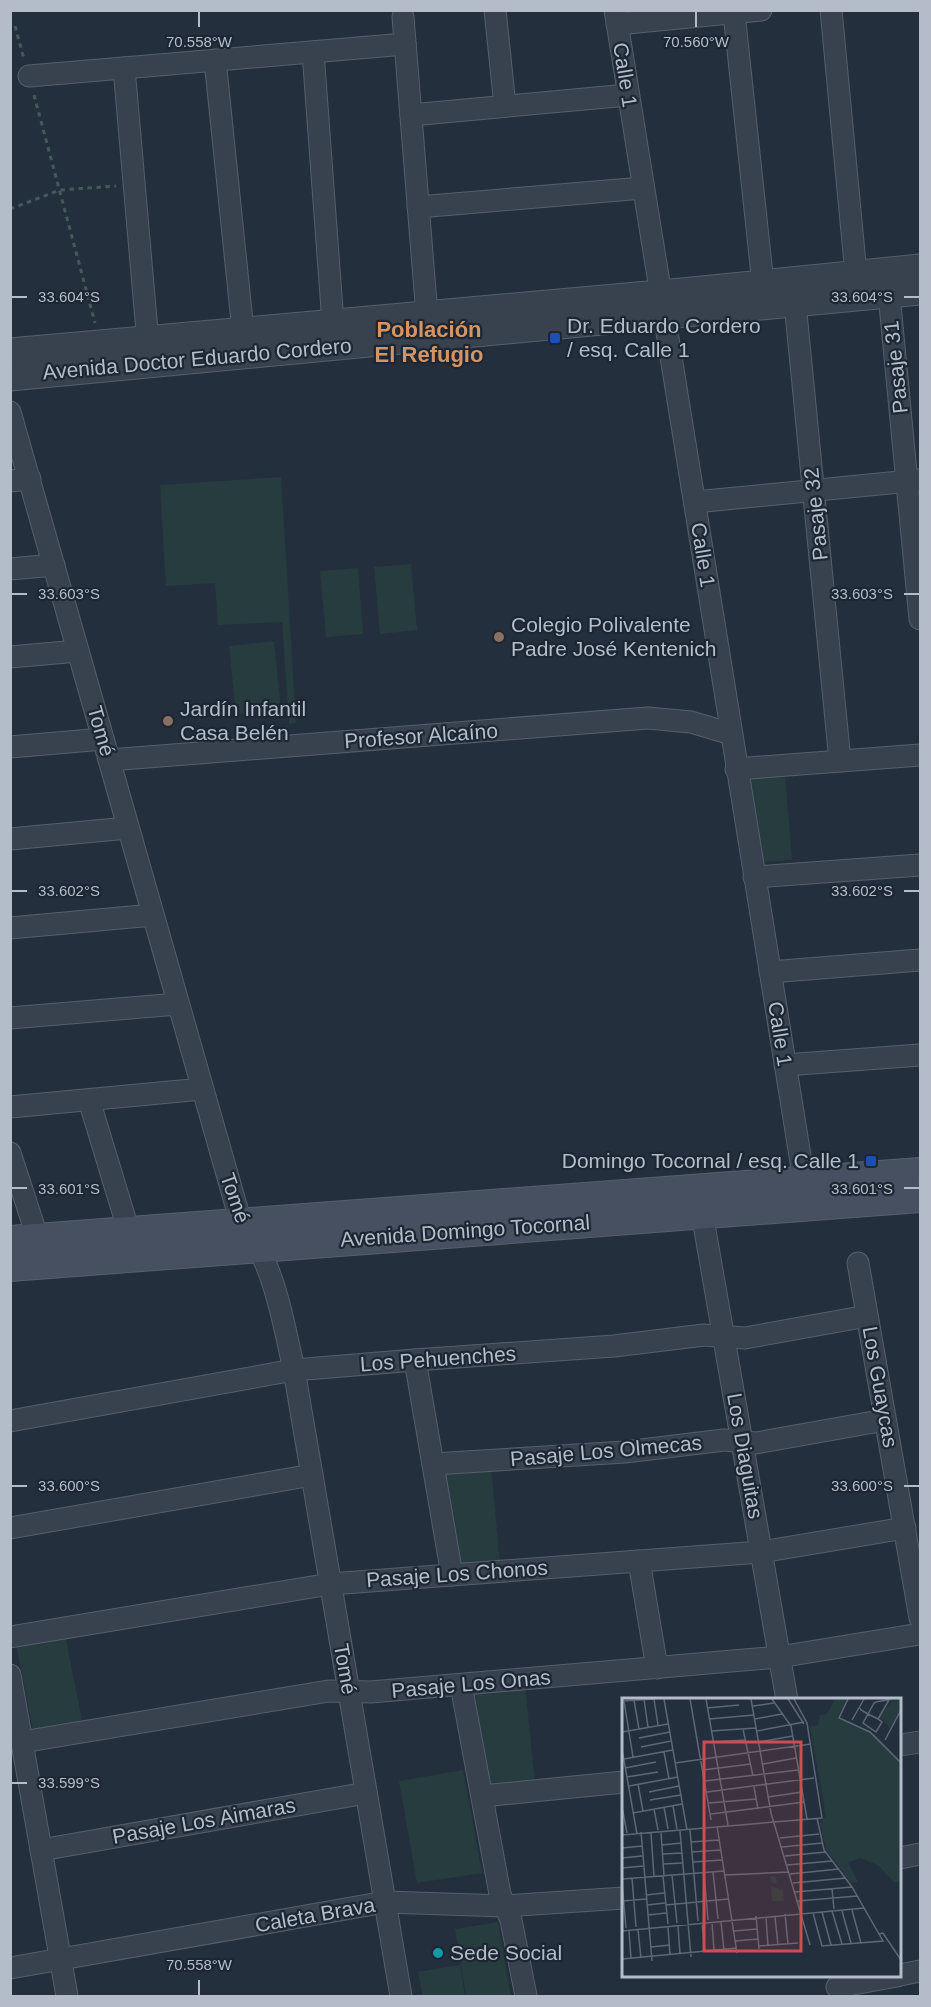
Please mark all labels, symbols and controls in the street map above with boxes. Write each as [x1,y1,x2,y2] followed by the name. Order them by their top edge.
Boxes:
[166,33,233,50] text: 70.558°W
[663,33,730,50] text: 70.560°W
[609,41,642,109] street label: Calle 1
[38,288,100,305] text: 33.604°S
[831,288,893,305] text: 33.604°S
[567,314,761,361] place label: Dr. Eduardo Cordero / esq. Calle 1
[375,317,483,367] district label: Población El Refugio
[879,319,912,415] street label: Pasaje 31
[548,331,562,345] marker: Dr. Eduardo Cordero / esq. Calle 1
[41,334,352,383] street label: Avenida Doctor Eduardo Cordero
[799,466,832,562] street label: Pasaje 32
[687,521,720,589] street label: Calle 1
[38,585,100,602] text: 33.603°S
[831,585,893,602] text: 33.603°S
[511,613,716,660] place label: Colegio Polivalente Padre José Kentenich
[492,630,506,644] marker: Colegio Polivalente Padre José Kentenich
[180,697,306,744] place label: Jardín Infantil Casa Belén
[83,703,120,759] street label: Tomé
[161,714,175,728] marker: Jardín Infantil Casa Belén
[343,719,499,752] street label: Profesor Alcaíno
[38,882,100,899] text: 33.602°S
[831,882,893,899] text: 33.602°S
[764,1000,797,1068] street label: Calle 1
[562,1149,859,1172] place label: Domingo Tocornal / esq. Calle 1
[864,1154,878,1168] marker: Domingo Tocornal / esq. Calle 1
[216,1170,255,1226] street label: Tomé
[38,1180,100,1197] text: 33.601°S
[831,1180,893,1197] text: 33.601°S
[339,1210,591,1251] street label: Avenida Domingo Tocornal
[859,1325,902,1449] street label: Los Guaycas
[359,1342,517,1375] street label: Los Pehuenches
[723,1391,768,1521] street label: Los Diaguitas
[509,1431,703,1470] street label: Pasaje Los Olmecas
[38,1477,100,1494] text: 33.600°S
[831,1477,893,1494] text: 33.600°S
[365,1556,549,1591] street label: Pasaje Los Chonos
[330,1642,361,1696] street label: Tomé
[390,1665,552,1702] street label: Pasaje Los Onas
[622,1698,901,1977] inset map
[38,1774,100,1791] text: 33.599°S
[111,1793,297,1848] street label: Pasaje Los Aimaras
[253,1893,377,1936] street label: Caleta Brava
[450,1941,562,1964] place label: Sede Social
[431,1946,445,1960] marker: Sede Social
[166,1956,233,1973] text: 70.558°W

